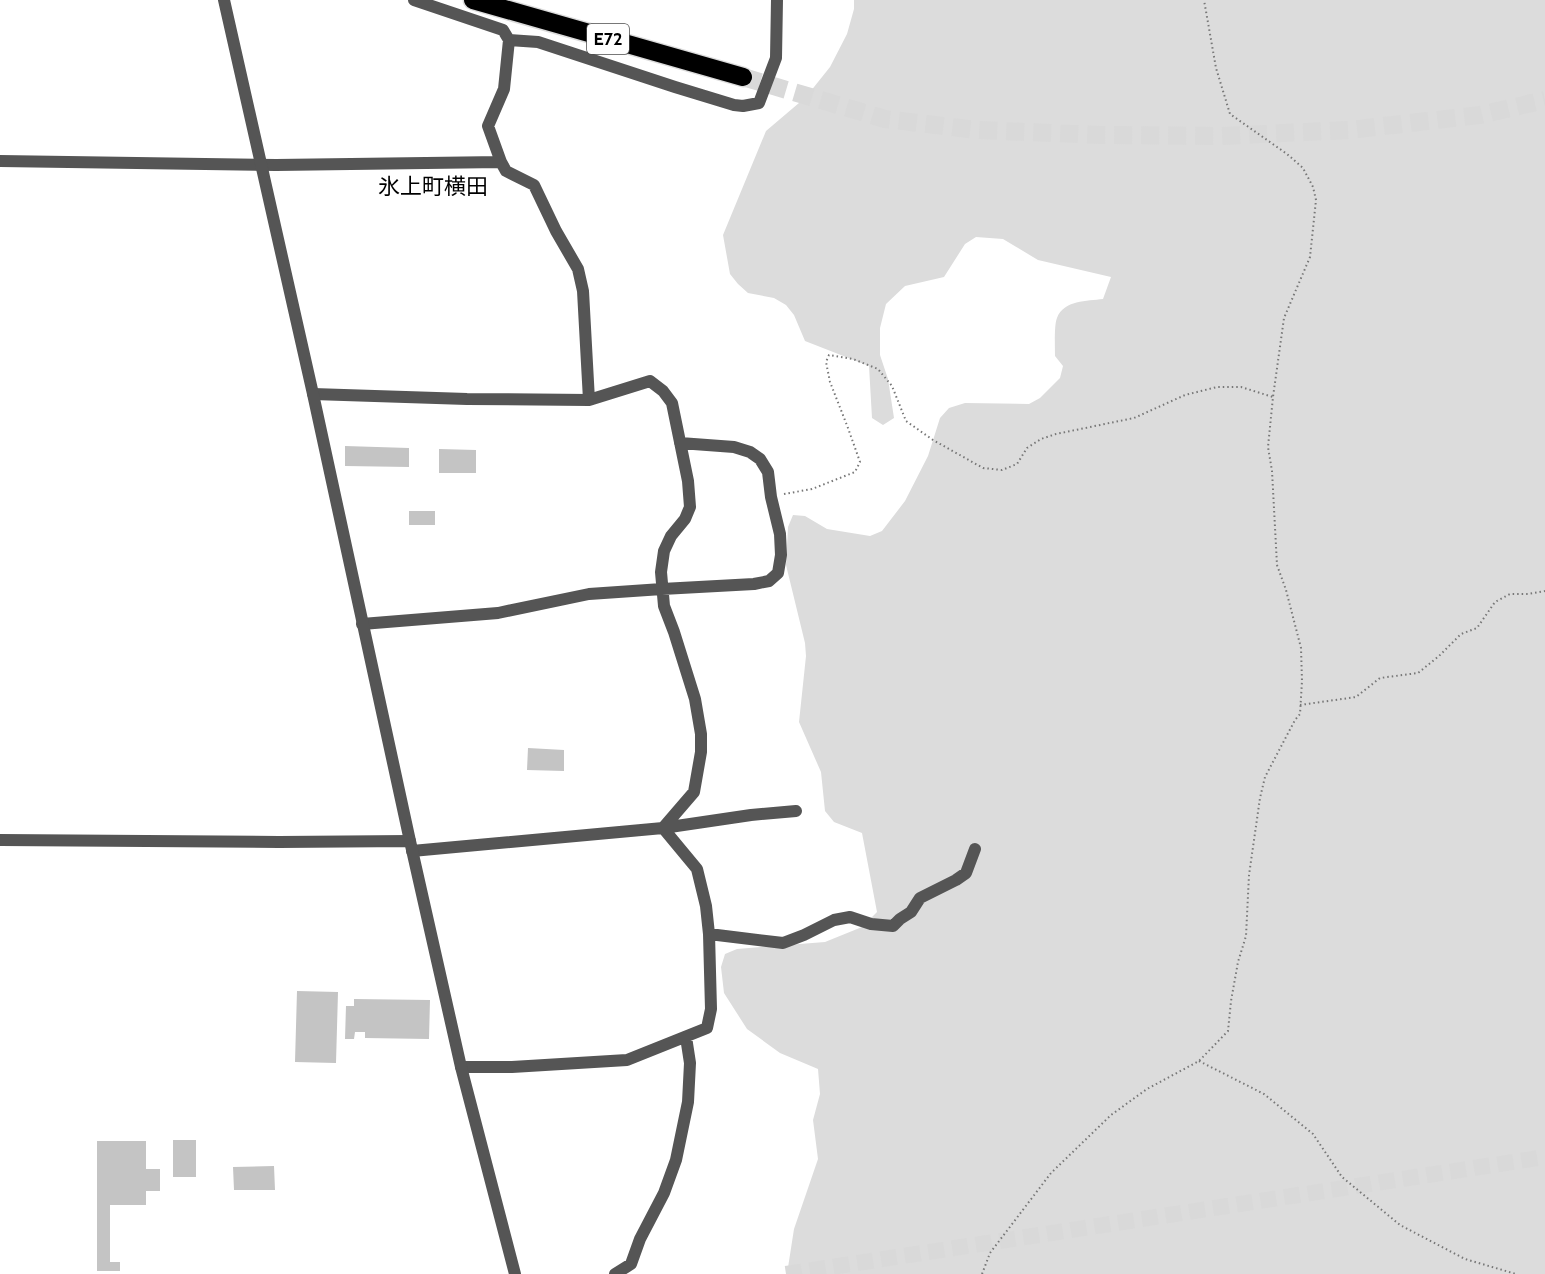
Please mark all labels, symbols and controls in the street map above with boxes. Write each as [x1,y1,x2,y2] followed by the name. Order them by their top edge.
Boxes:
[587,24,629,54] road number: E72
[378,173,488,200] district label: 氷上町横田

